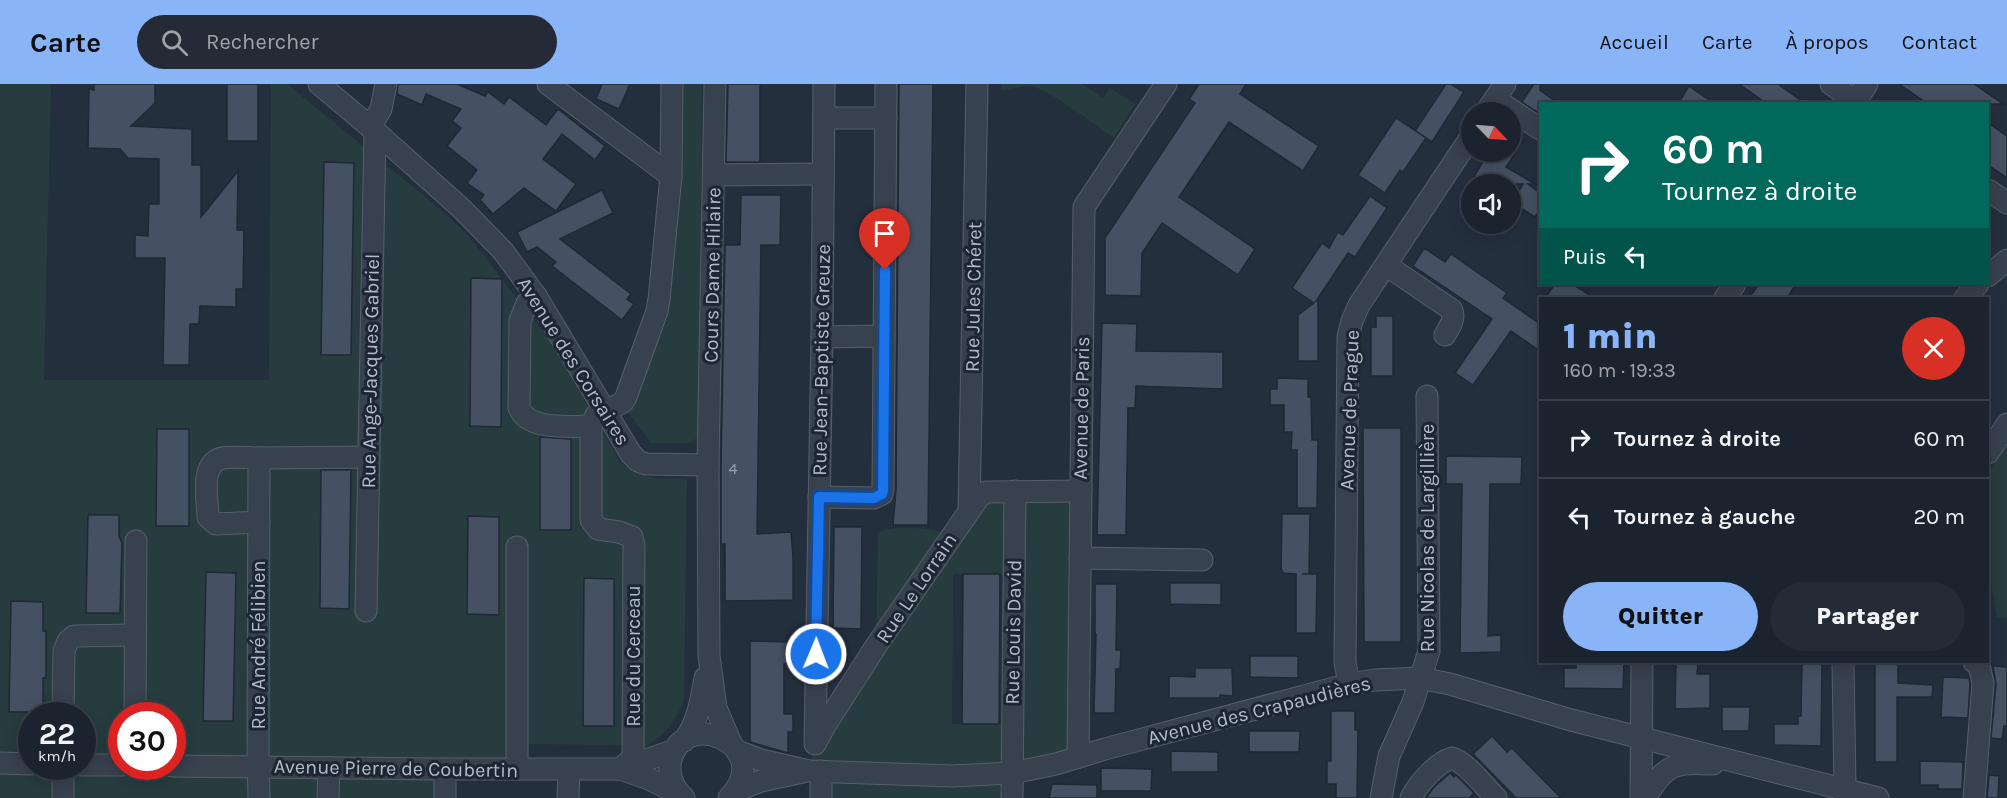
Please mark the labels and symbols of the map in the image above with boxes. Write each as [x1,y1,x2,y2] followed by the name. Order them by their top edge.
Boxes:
[1461,102,1521,162] north arrow
[699,187,726,363] street label: Cours Dame Hilaire
[859,208,910,270] pin
[961,221,986,372] street label: Rue Jules Chéret
[808,244,835,476] street label: Rue Jean-Baptiste Greuze
[357,253,384,489] street label: Rue Ange-Jacques Gabriel
[512,273,635,450] street label: Avenue des Corsaires
[1335,329,1364,491] street label: Avenue de Prague
[1069,336,1094,480] street label: Avenue de Paris
[1416,424,1439,652] street label: Rue Nicolas de Largillière
[729,459,738,478] house number: 4
[871,529,962,648] street label: Rue Le Lorrain
[1001,559,1026,705] street label: Rue Louis David
[247,561,270,729] street label: Rue André Félibien
[622,585,645,727] street label: Rue du Cerceau
[784,622,848,686] position arrow
[1145,672,1373,749] street label: Avenue des Crapaudières
[108,702,186,780] speed limit sign: 30
[274,755,518,782] street label: Avenue Pierre de Coubertin

